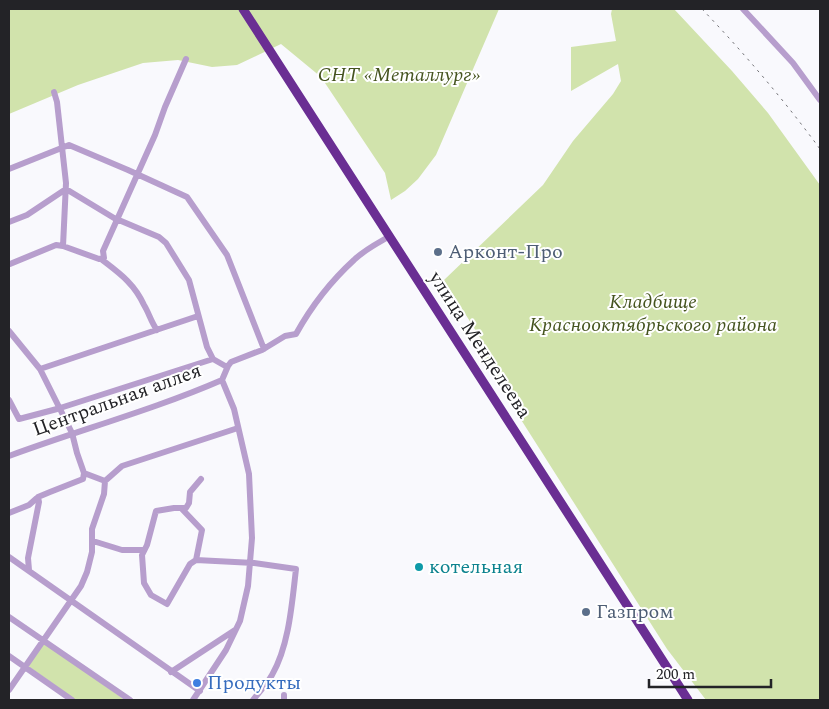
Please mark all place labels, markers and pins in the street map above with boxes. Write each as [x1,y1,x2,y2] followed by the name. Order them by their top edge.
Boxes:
[448,237,563,267] place label: Арконт-Про
[432,246,444,258] marker: Арконт-Про
[429,552,523,582] place label: котельная
[413,561,425,573] marker: котельная
[596,597,674,627] place label: Газпром
[580,606,592,618] marker: Газпром
[207,668,301,698] place label: Продукты
[191,677,203,689] marker: Продукты

